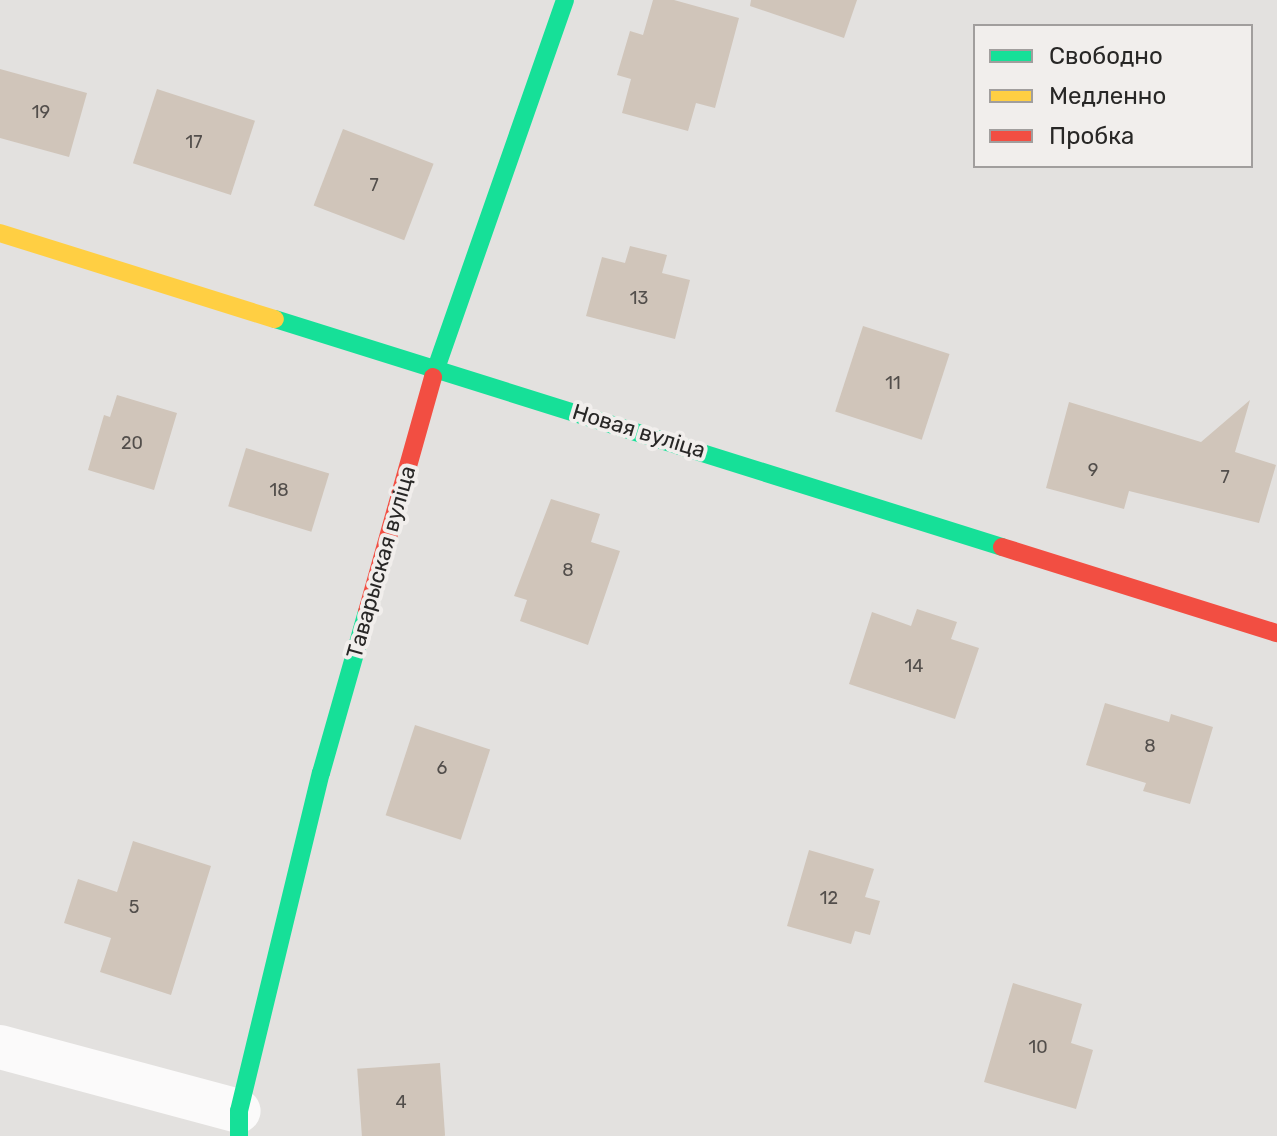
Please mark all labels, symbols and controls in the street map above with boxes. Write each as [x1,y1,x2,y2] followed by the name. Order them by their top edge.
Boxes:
[973,24,1253,168] legend
[1049,42,1163,70] text: Свободно
[1049,82,1166,110] text: Медленно
[32,101,50,123] house number: 19
[1049,122,1134,150] text: Пробка
[186,131,202,153] house number: 17
[369,174,379,196] house number: 7
[630,287,648,309] house number: 13
[885,372,901,394] house number: 11
[569,398,709,464] street label: Новая вуліца
[121,432,143,454] house number: 20
[1088,459,1098,481] house number: 9
[341,463,421,661] street label: Таварыская вуліца
[1220,466,1230,488] house number: 7
[269,479,289,501] house number: 18
[562,559,574,581] house number: 8
[905,655,923,677] house number: 14
[1144,735,1156,757] house number: 8
[437,757,447,779] house number: 6
[820,887,838,909] house number: 12
[129,896,139,918] house number: 5
[1028,1036,1048,1058] house number: 10
[395,1091,407,1113] house number: 4

